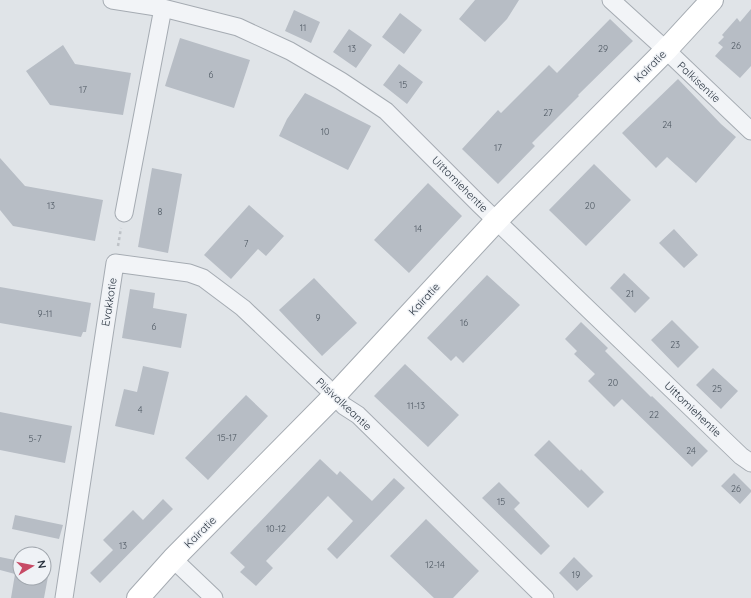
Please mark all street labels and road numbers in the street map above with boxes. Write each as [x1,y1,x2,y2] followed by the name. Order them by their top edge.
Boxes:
[631,47,669,85] street label: Kairatie
[674,58,724,106] street label: Palkisentie
[429,153,491,215] street label: Uittomiehentie
[98,277,120,327] street label: Evakkotie
[405,280,443,318] street label: Kairatie
[313,375,375,433] street label: Piisivalkeantie
[662,378,724,440] street label: Uittomiehentie
[181,513,219,551] street label: Kairatie

